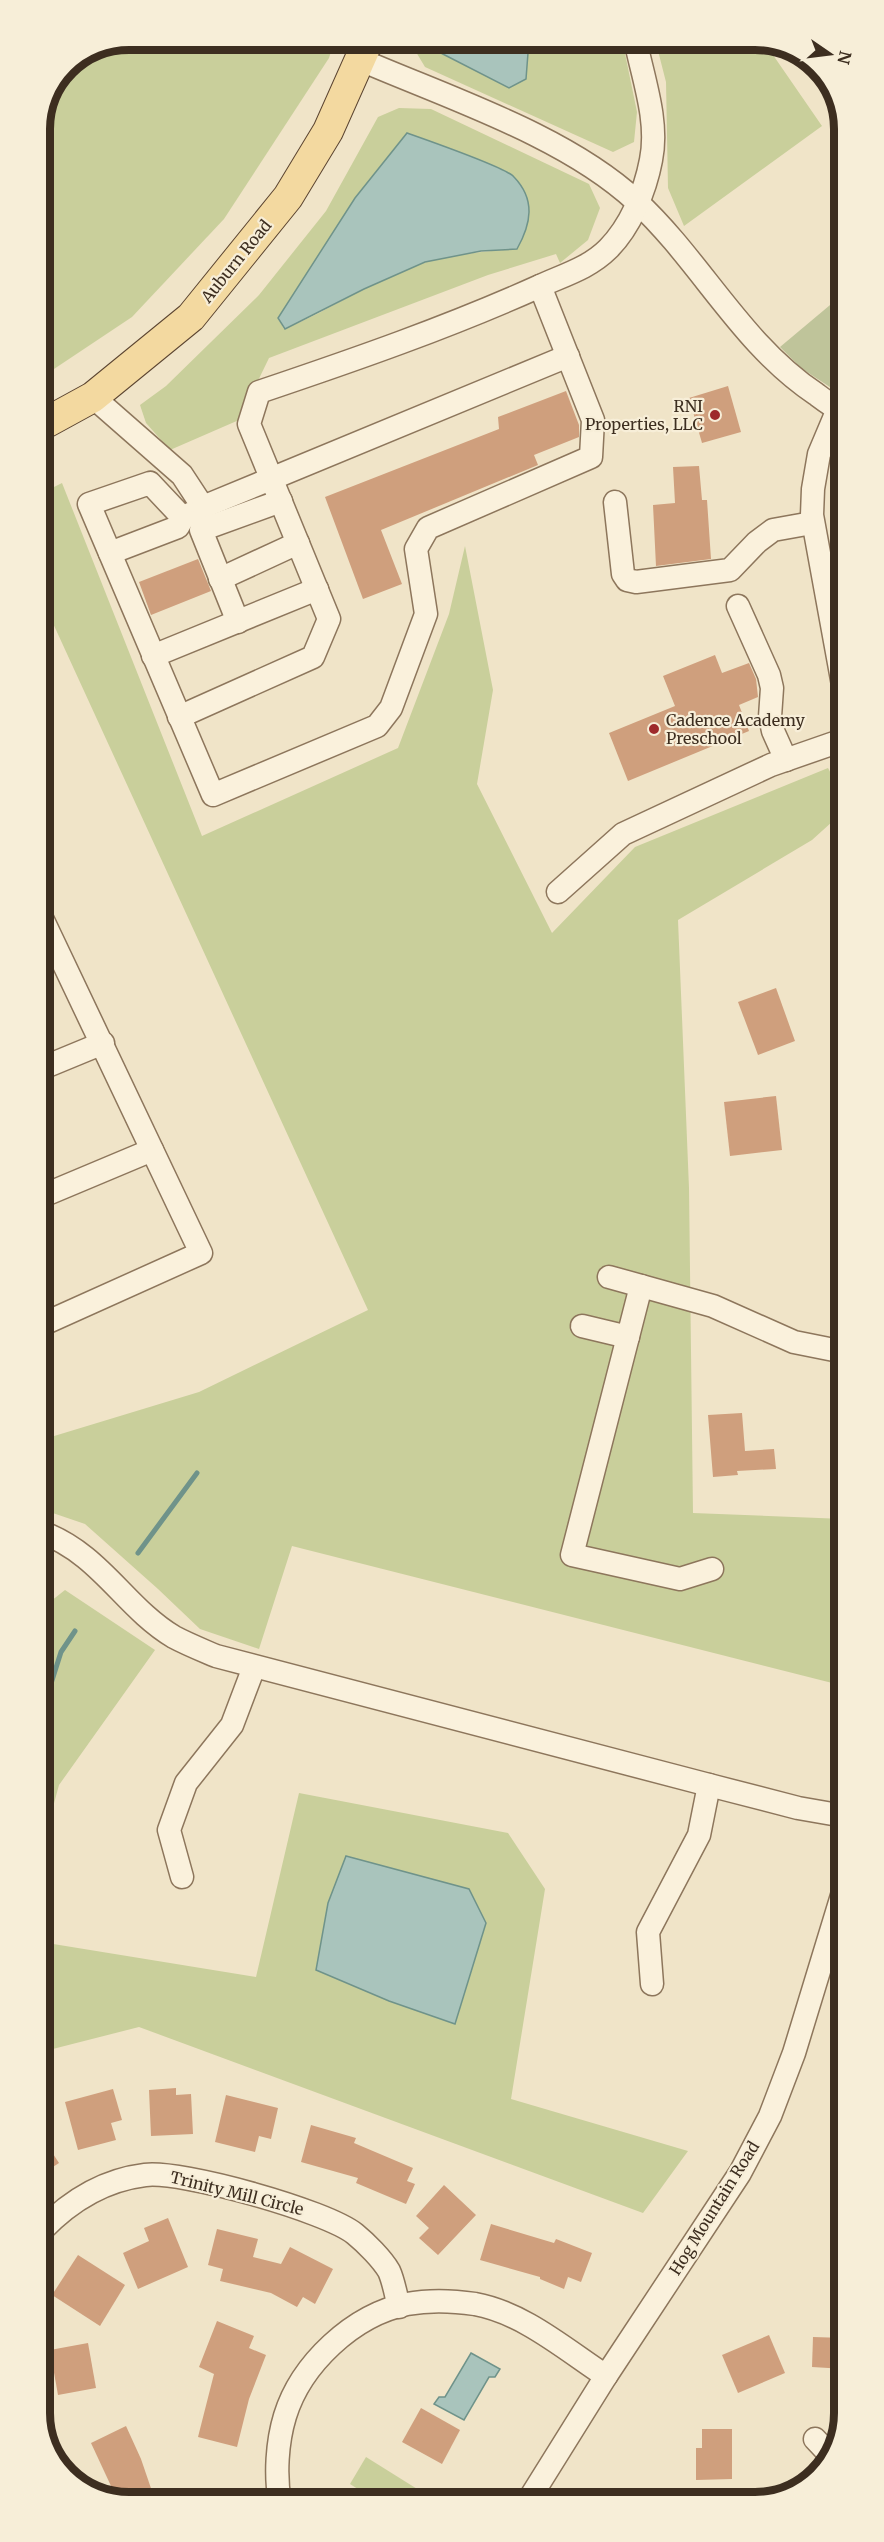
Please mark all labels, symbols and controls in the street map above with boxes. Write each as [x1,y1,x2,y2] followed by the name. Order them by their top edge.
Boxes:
[800,24,860,84] north arrow
[833,49,856,67] text: N
[196,215,276,307] street label: Auburn Road
[585,396,703,434] place label: RNI Properties, LLC
[708,408,722,422] marker: RNI Properties, LLC
[666,710,805,748] place label: Cadence Academy Preschool
[647,722,661,736] marker: Cadence Academy Preschool
[665,2137,764,2279] street label: Hog Mountain Road
[168,2167,306,2219] street label: Trinity Mill Circle

